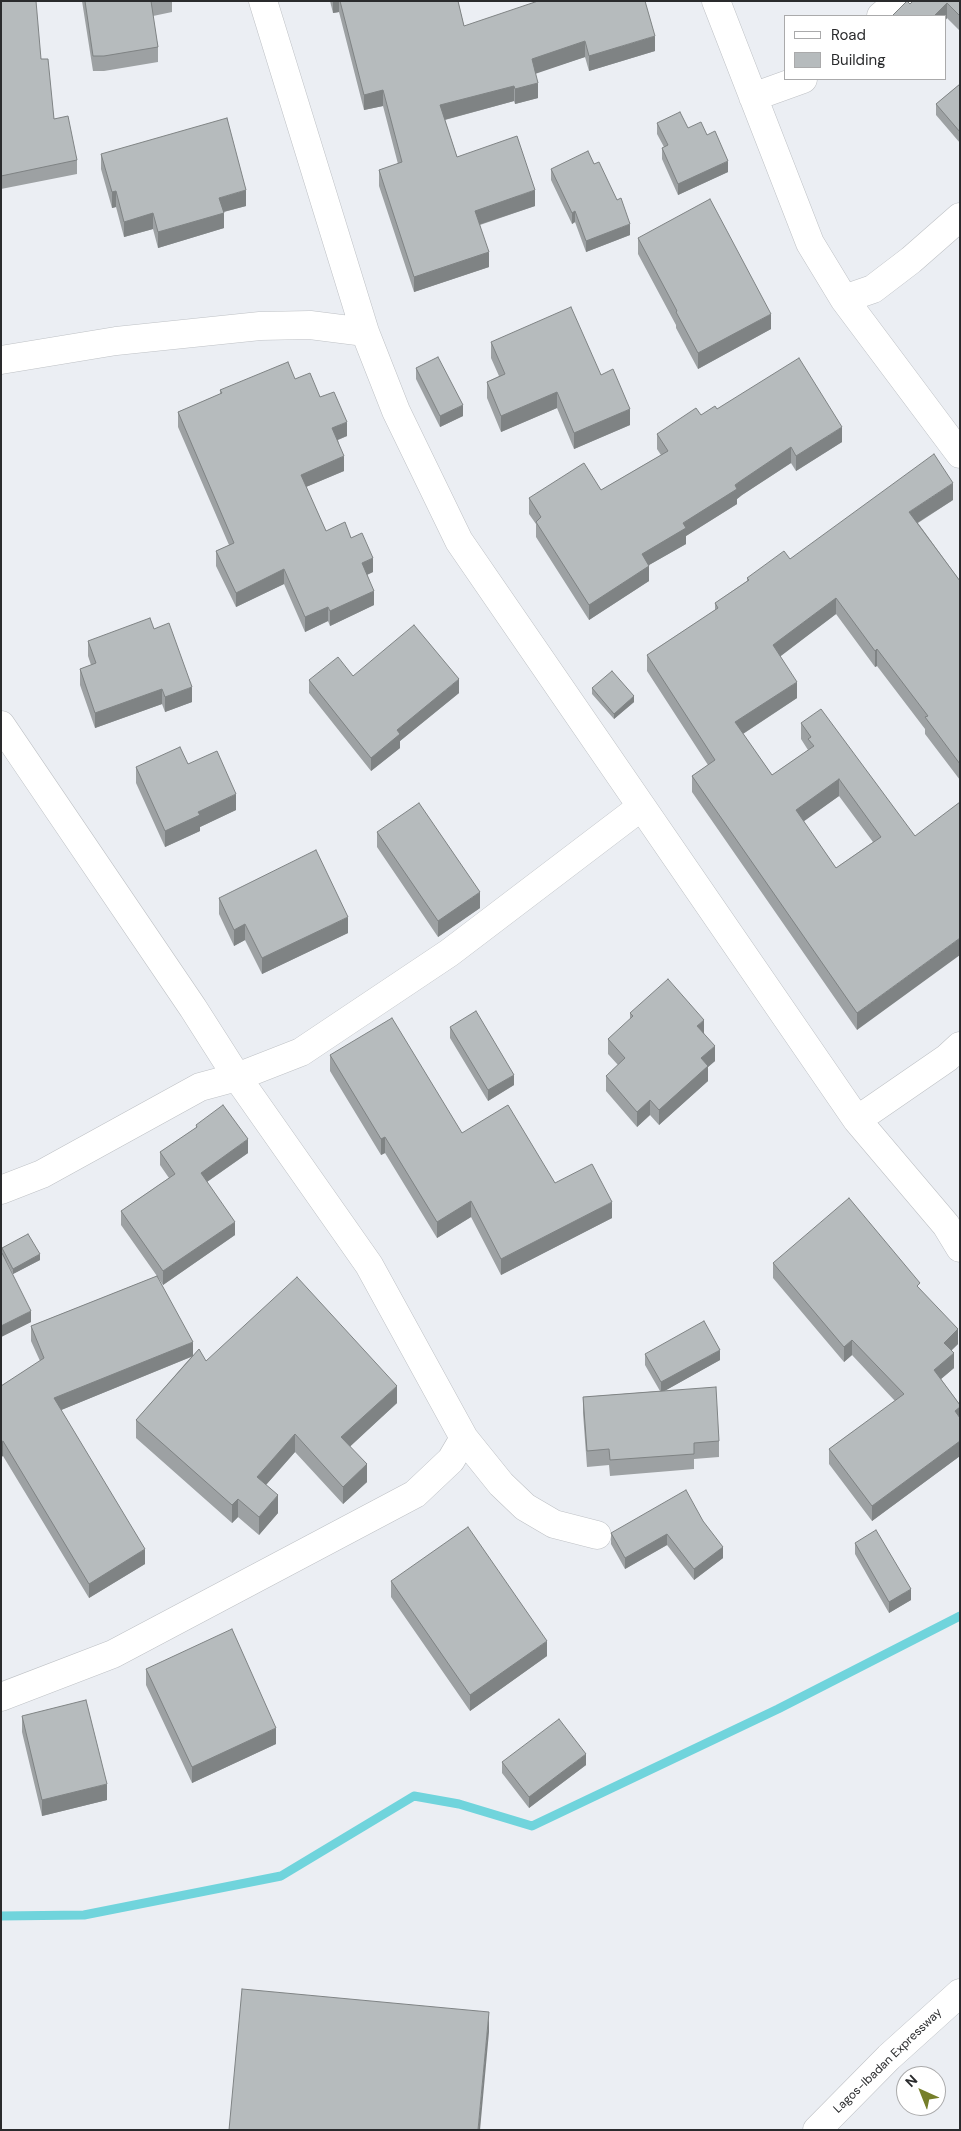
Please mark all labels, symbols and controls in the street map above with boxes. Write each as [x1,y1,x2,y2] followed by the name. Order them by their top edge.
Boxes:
[784,15,946,80] legend
[831,25,866,45] text: Road
[831,50,886,70] text: Building
[831,2005,945,2117] street label: Lagos-Ibadan Expressway
[896,2066,946,2116] north arrow
[901,2071,921,2091] text: N

